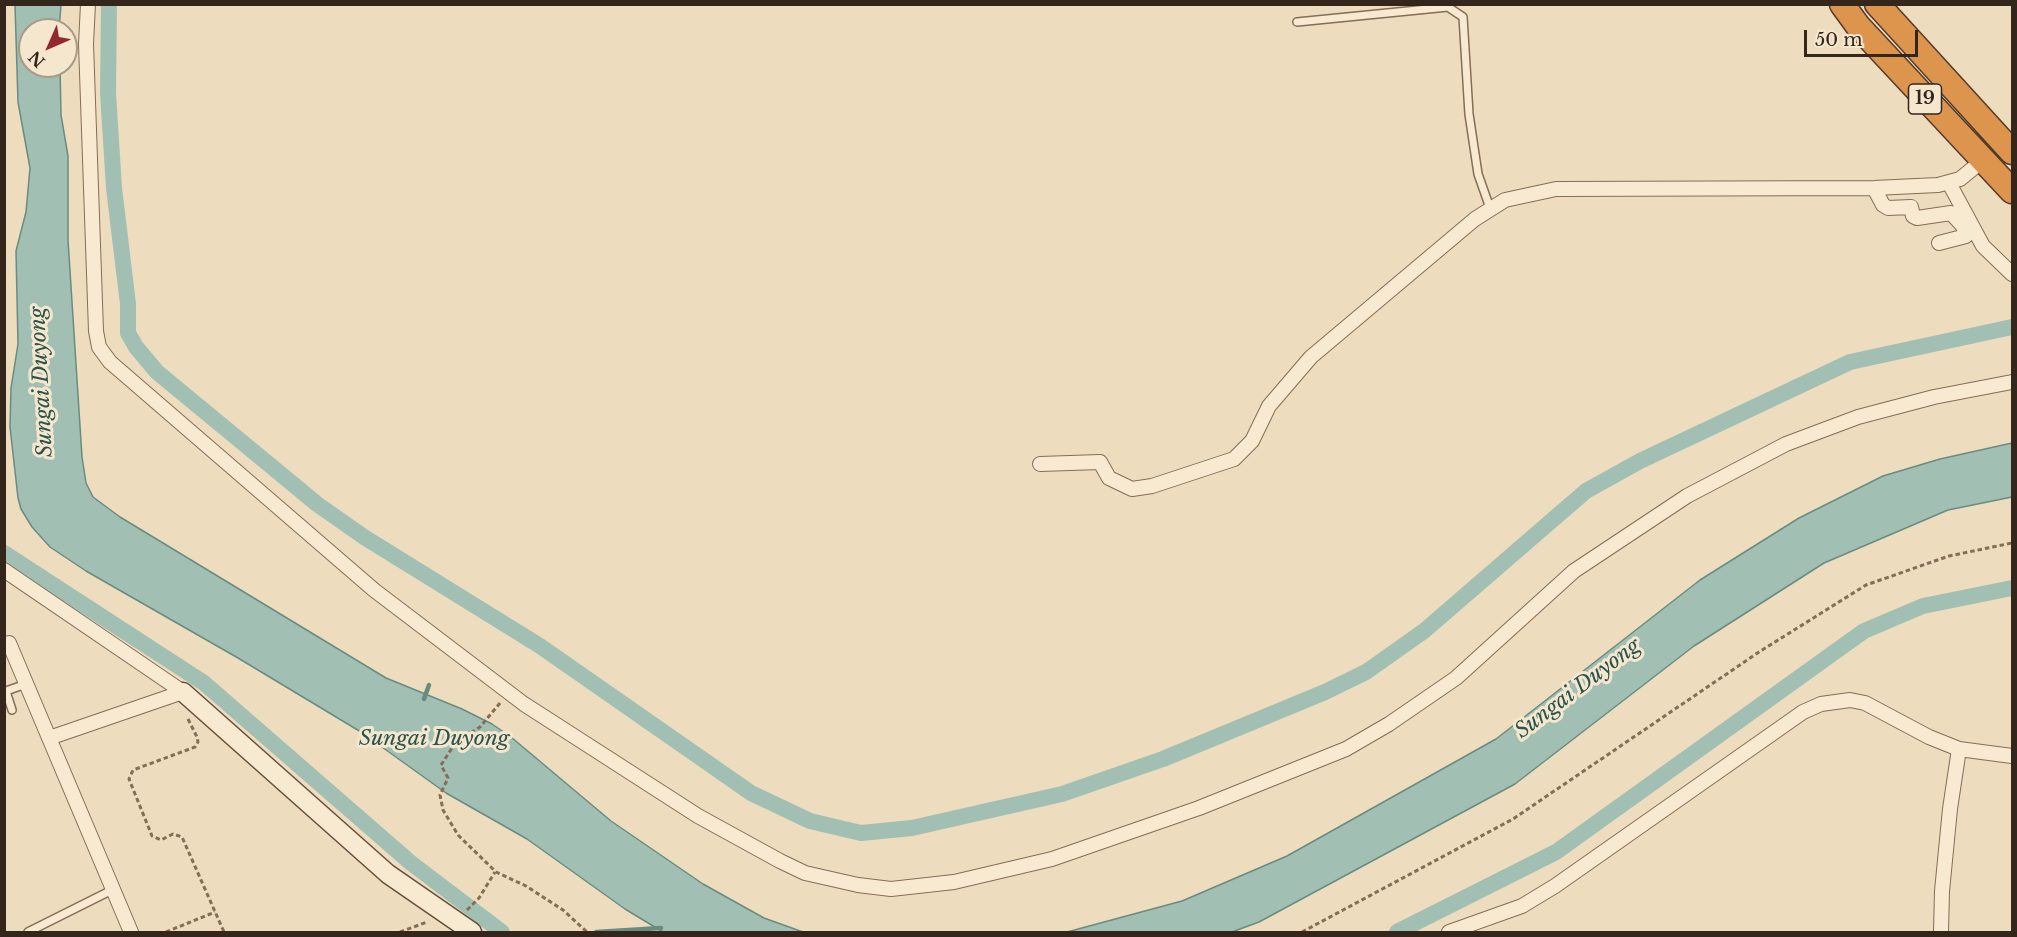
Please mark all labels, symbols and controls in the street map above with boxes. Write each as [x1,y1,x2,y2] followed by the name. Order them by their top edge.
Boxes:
[18,18,78,78] north arrow
[1807,18,1921,56] scale bar
[1815,29,1863,51] text: 50 m
[24,47,49,72] text: N
[1908,84,1942,114] road number: 19
[25,306,59,458] water label: Sungai Duyong
[1510,634,1646,744] water label: Sungai Duyong
[359,726,509,752] water label: Sungai Duyong

